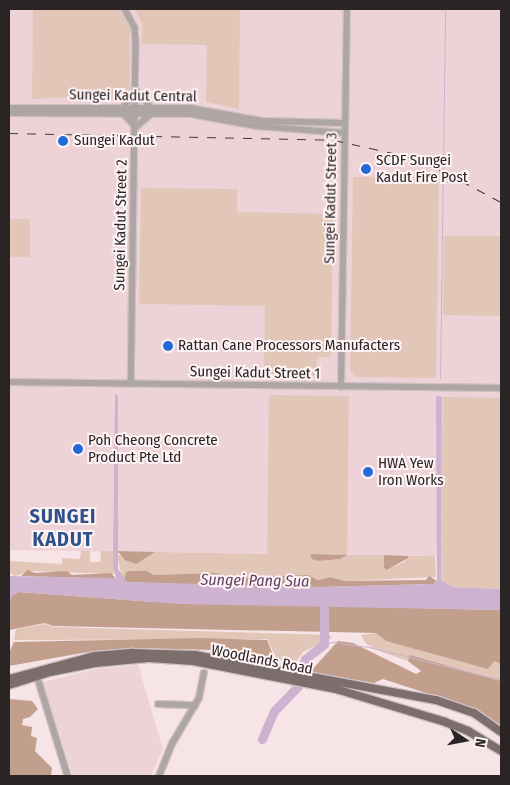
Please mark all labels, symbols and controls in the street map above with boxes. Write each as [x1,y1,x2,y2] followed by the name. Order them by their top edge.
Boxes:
[69,86,197,106] street label: Sungei Kadut Central
[74,132,155,150] place label: Sungei Kadut
[321,132,341,264] street label: Sungei Kadut Street 3
[56,134,70,148] marker: Sungei Kadut
[376,151,468,186] place label: SCDF Sungei Kadut Fire Post
[111,159,131,291] street label: Sungei Kadut Street 2
[360,163,372,175] marker: SCDF Sungei Kadut Fire Post
[178,337,400,355] place label: Rattan Cane Processors Manufacters
[162,340,174,352] marker: Rattan Cane Processors Manufacters
[190,363,320,383] street label: Sungei Kadut Street 1
[88,431,218,466] place label: Poh Cheong Concrete Product Pte Ltd
[72,443,84,455] marker: Poh Cheong Concrete Product Pte Ltd
[378,454,444,489] place label: HWA Yew Iron Works
[362,466,374,478] marker: HWA Yew Iron Works
[29,504,97,551] district label: SUNGEI KADUT
[200,570,310,592] water label: Sungei Pang Sua
[210,641,314,679] street label: Woodlands Road
[440,715,490,765] north arrow
[471,737,489,749] text: N

